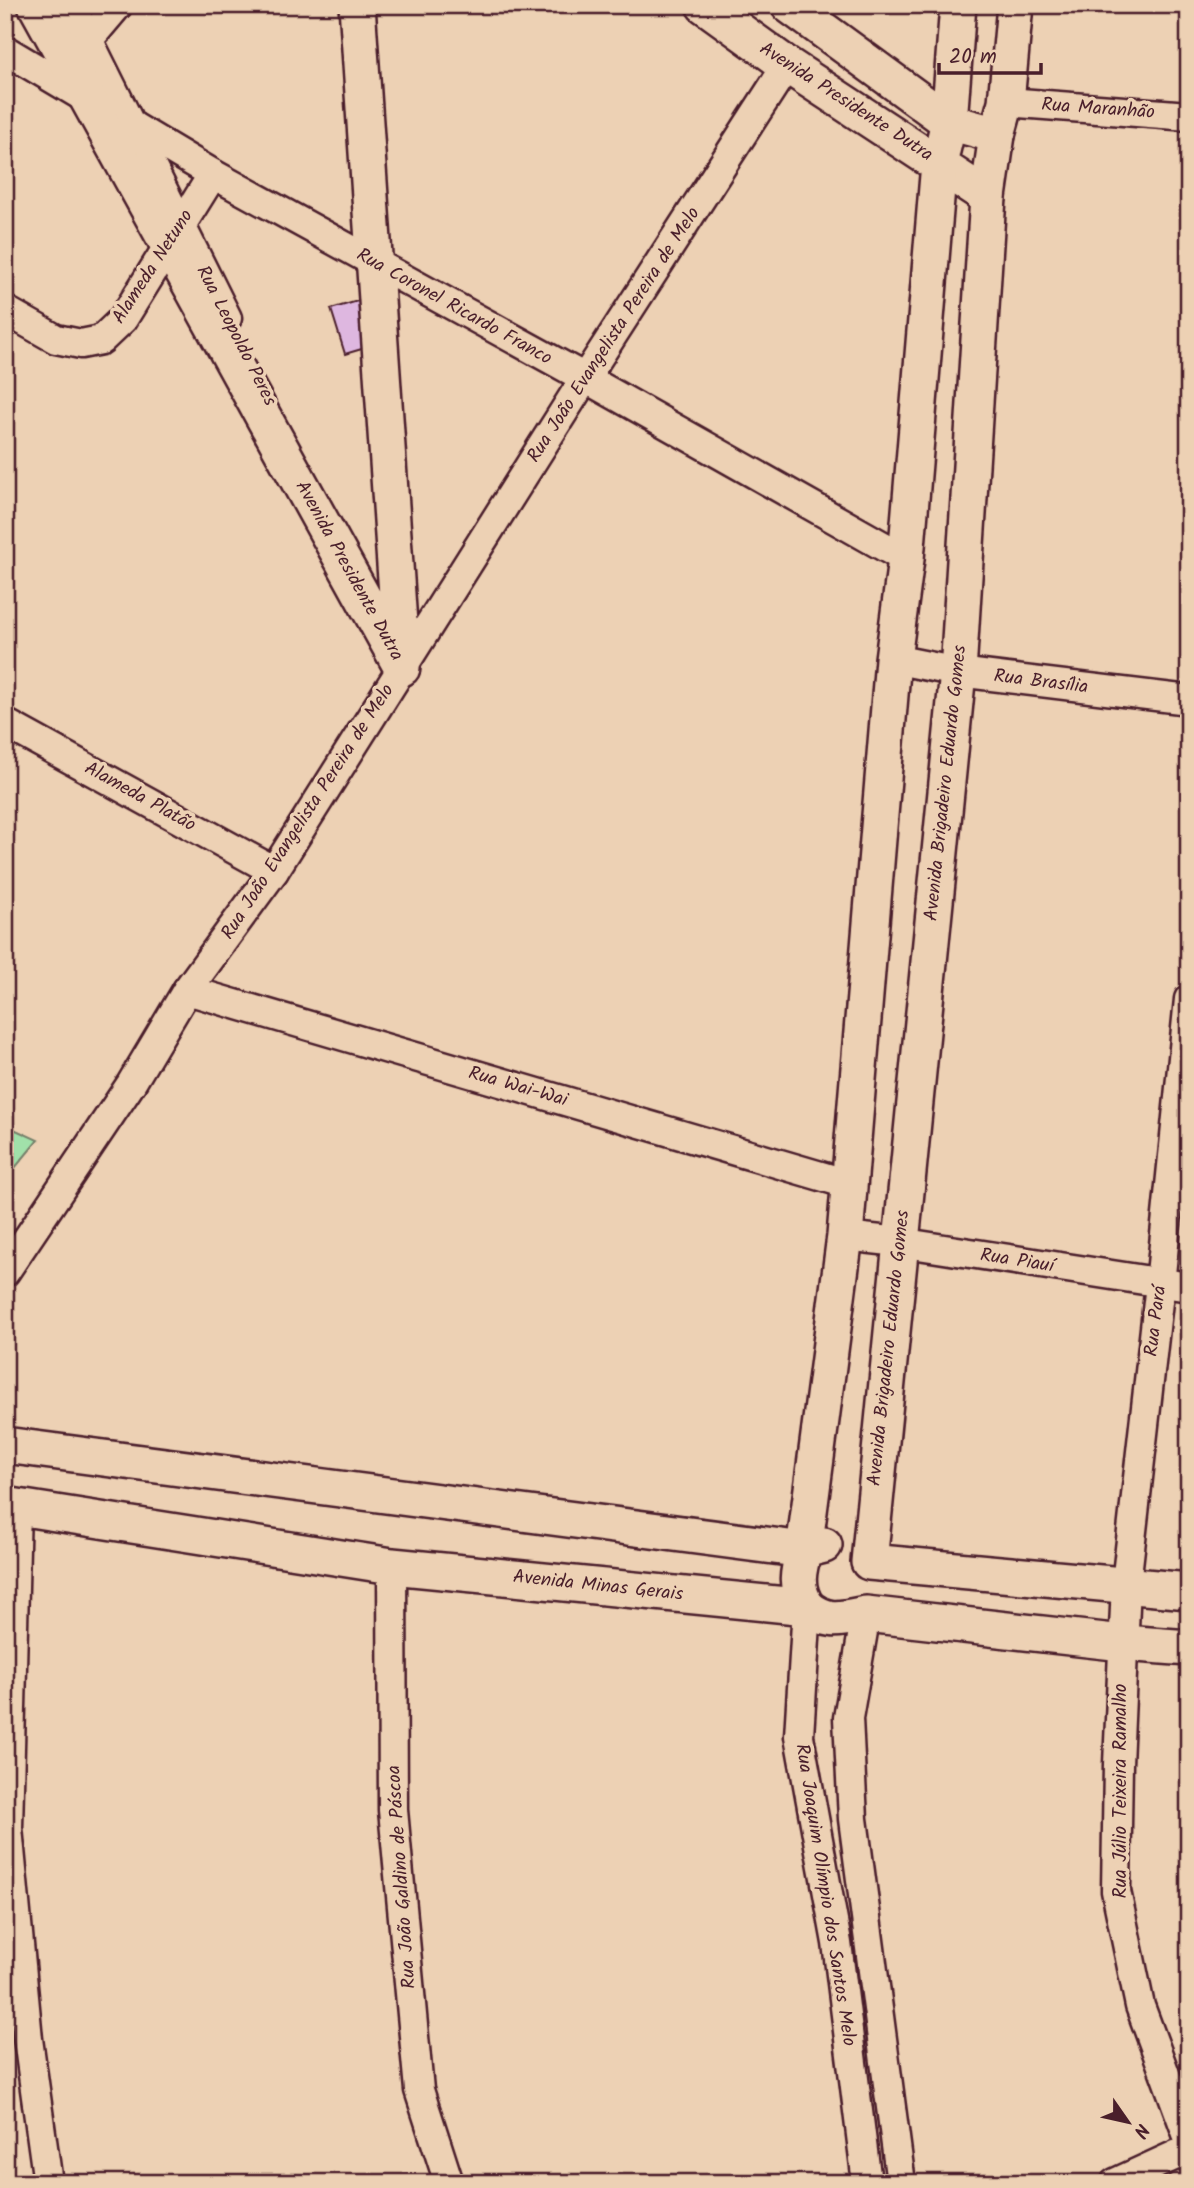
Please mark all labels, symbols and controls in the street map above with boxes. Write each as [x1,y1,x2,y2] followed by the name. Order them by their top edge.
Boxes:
[939,32,1040,76] scale bar
[753,34,939,170] street label: Avenida Presidente Dutra
[949,41,997,74] text: 20 m
[1040,90,1156,128] street label: Rua Maranhão
[520,201,708,469] street label: Rua João Evangelista Pereira de Melo
[105,204,201,330] street label: Alameda Netuno
[351,241,557,373] street label: Rua Coronel Ricardo Franco
[188,261,284,411] street label: Rua Leopoldo Peres
[287,475,411,667] street label: Avenida Presidente Dutra
[917,644,975,922] street label: Avenida Brigadeiro Eduardo Gomes
[992,661,1090,703] street label: Rua Brasília
[214,678,402,946] street label: Rua João Evangelista Pereira de Melo
[79,754,201,840] street label: Alameda Platão
[465,1059,573,1116] street label: Rua Wai-Wai
[860,1209,918,1487] street label: Avenida Brigadeiro Eduardo Gomes
[978,1240,1059,1282] street label: Rua Piauí
[1137,1282,1175,1358] street label: Rua Pará
[511,1562,685,1610] street label: Avenida Minas Gerais
[1106,1684,1136,1898] street label: Rua Júlio Teixeira Ramalho
[786,1742,864,2048] street label: Rua Joaquim Olímpio dos Santos Melo
[379,1764,425,1990] street label: Rua João Galdino de Páscoa
[1092,2086,1162,2156] north arrow
[1125,2117,1156,2144] text: N

